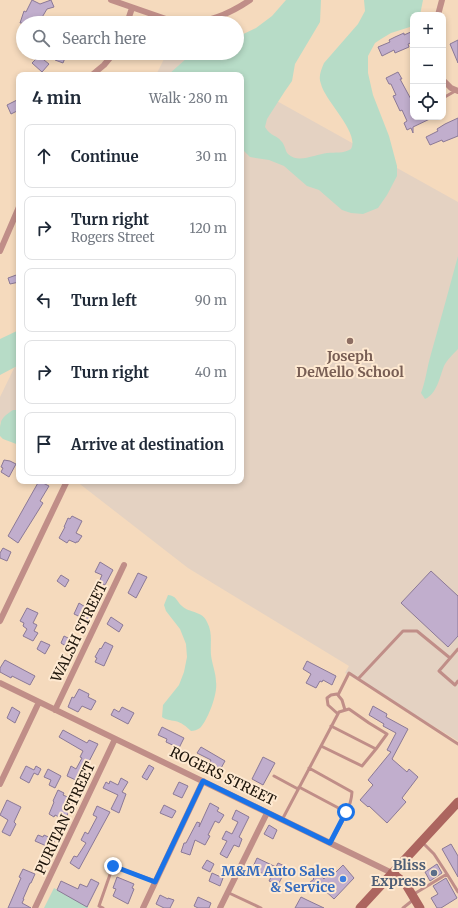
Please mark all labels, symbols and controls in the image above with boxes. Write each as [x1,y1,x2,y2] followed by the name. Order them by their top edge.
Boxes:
[410,12,446,120] map controls
[410,12,446,48] button: +
[16,16,244,60] search box
[30,27,52,49] icon: search
[62,29,146,48] text: Search here
[410,48,446,84] button: −
[410,84,446,120] button: locate
[32,87,81,109] text: 4 min
[149,90,228,107] text: Walk · 280 m
[33,145,55,167] icon: ahead
[71,147,139,166] text: Continue
[195,148,227,165] text: 30 m
[71,210,149,229] text: Turn right
[33,217,55,239] icon: right
[189,220,227,237] text: 120 m
[71,229,154,246] text: Rogers Street
[33,289,55,311] icon: left
[71,291,137,310] text: Turn left
[195,292,227,309] text: 90 m
[345,336,355,346] marker: Joseph DeMello School
[296,347,404,381] place label: Joseph DeMello School
[33,361,55,383] icon: right
[71,363,149,382] text: Turn right
[195,364,227,381] text: 40 m
[33,433,55,455] icon: arrive
[71,435,224,454] text: Arrive at destination
[47,579,111,686] street label: WALSH STREET
[167,743,279,810] street label: ROGERS STREET
[31,759,99,877] street label: PURITAN STREET
[337,803,355,821] route start
[371,856,426,890] place label: Bliss Express
[104,857,122,875] route end
[221,862,335,896] place label: M&M Auto Sales & Service
[429,868,439,878] marker: Bliss Express
[338,874,348,884] marker: M&M Auto Sales & Service

